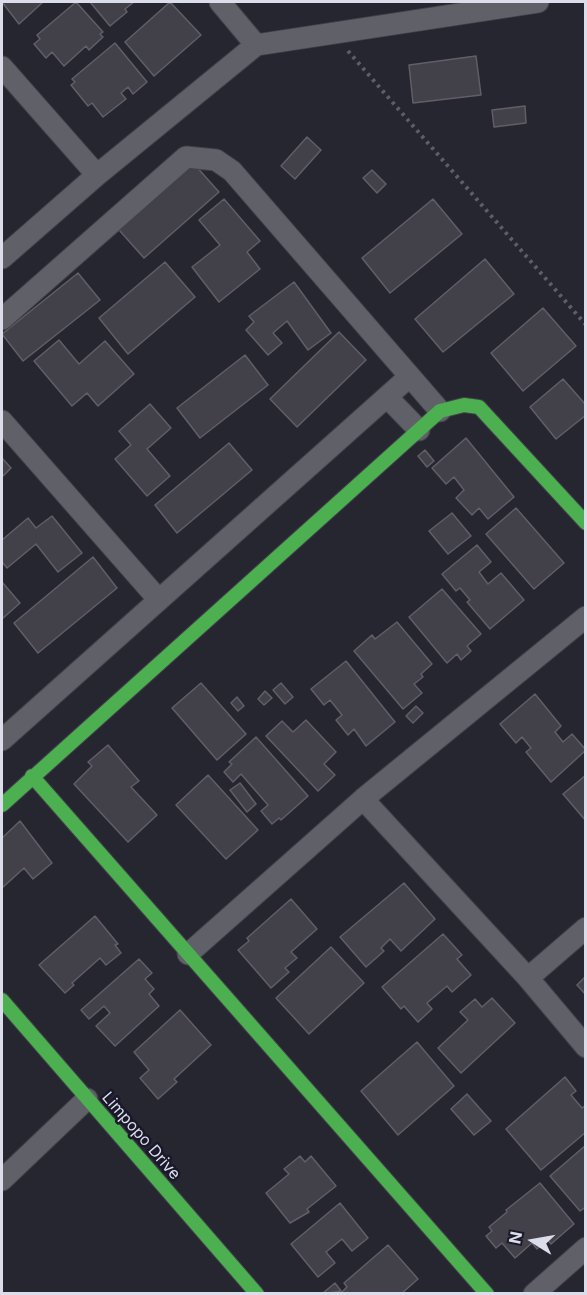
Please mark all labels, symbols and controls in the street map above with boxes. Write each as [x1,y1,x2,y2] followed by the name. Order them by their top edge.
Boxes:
[98,1088,184,1184] street label: Limpopo Drive
[503,1211,563,1271] north arrow
[504,1230,526,1245] text: N

